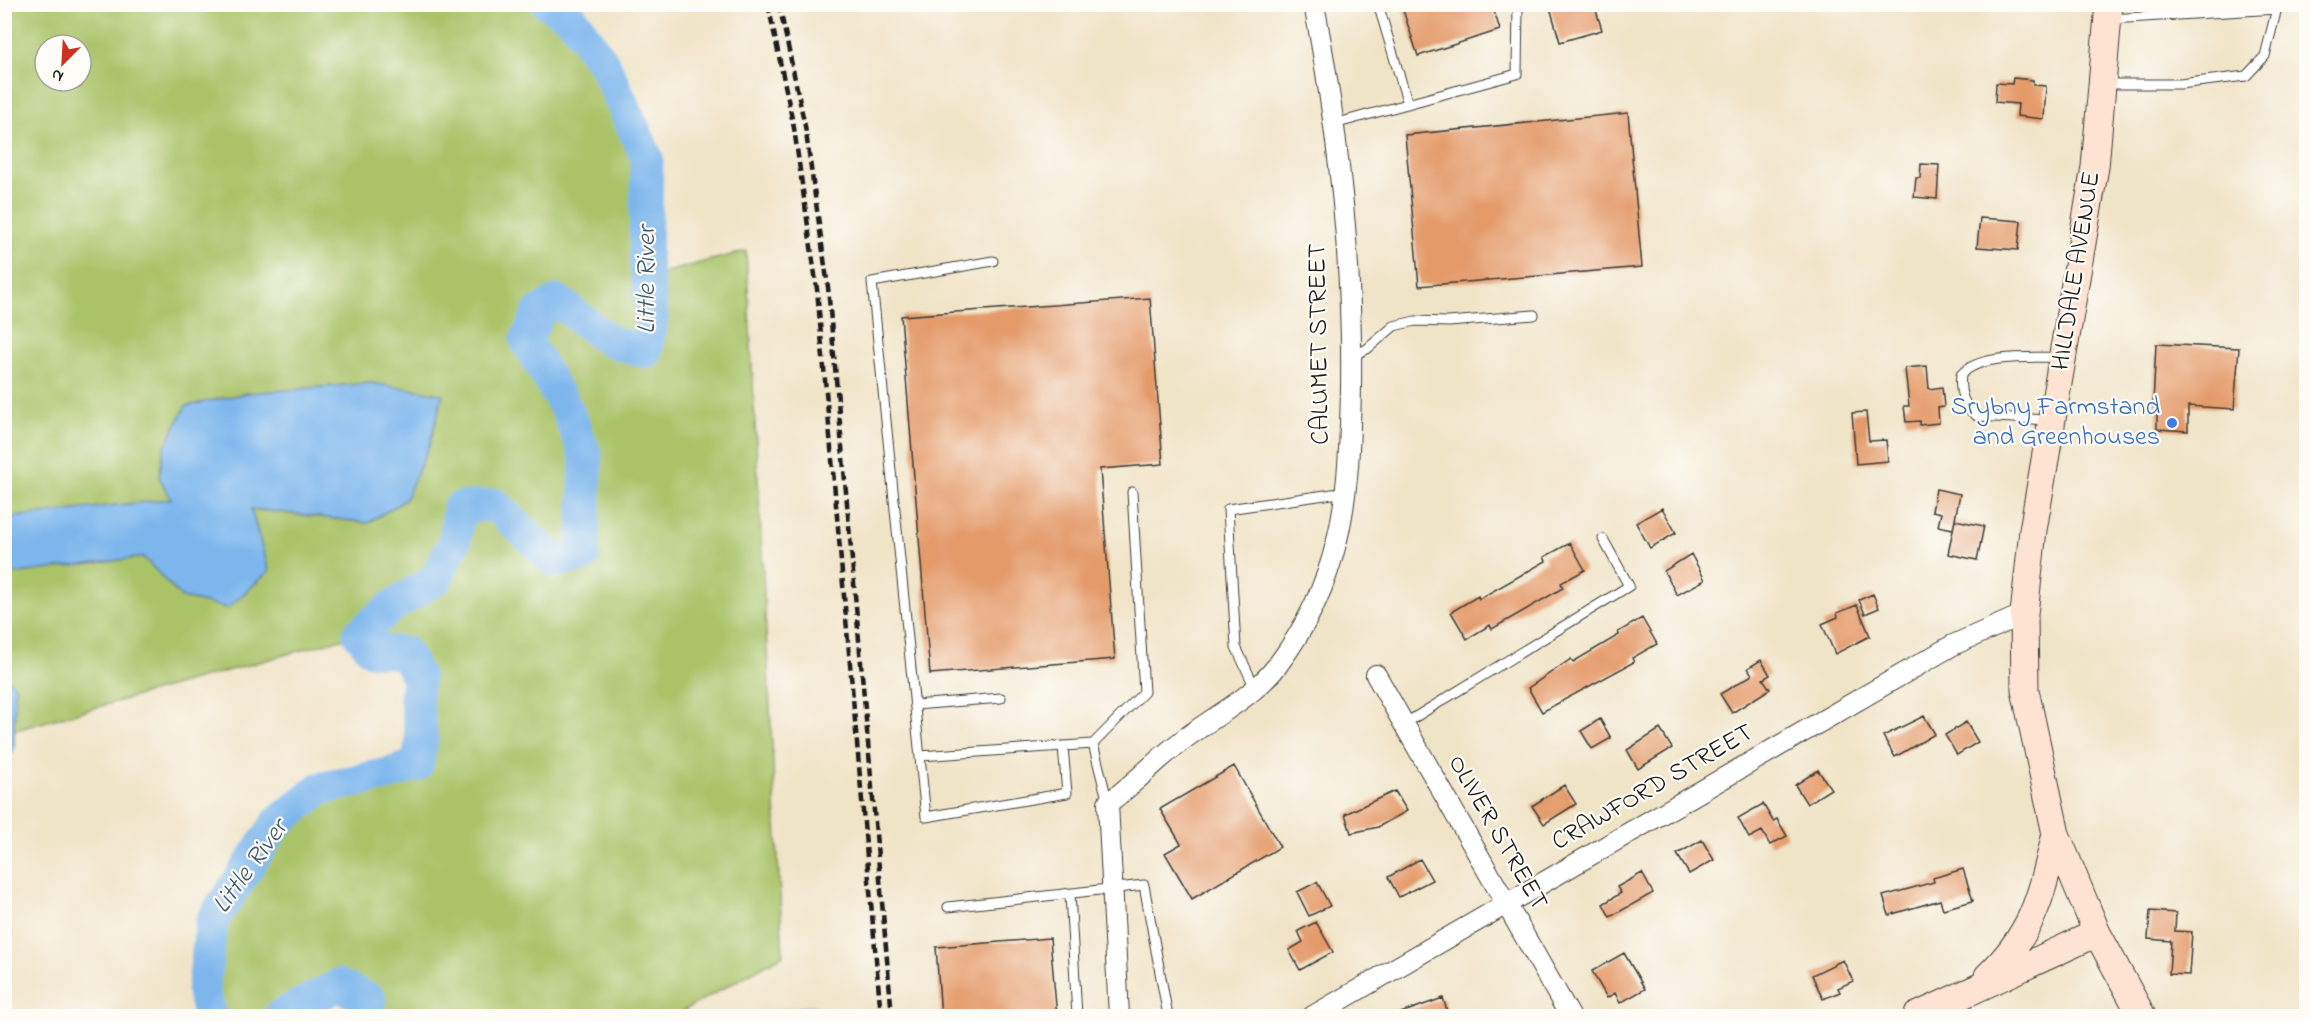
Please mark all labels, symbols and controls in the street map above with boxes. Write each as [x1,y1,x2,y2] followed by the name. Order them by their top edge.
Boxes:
[33,33,93,93] north arrow
[48,62,68,88] text: N
[2042,169,2112,373] street label: HILLDALE AVENUE
[628,222,667,334] water label: Little River
[1299,243,1341,445] street label: CALUMET STREET
[1951,389,2160,457] place label: Srybny Farmstand and Greenhouses
[2165,416,2179,430] marker: Srybny Farmstand and Greenhouses
[1545,715,1761,861] street label: CRAWFORD STREET
[1437,748,1557,918] street label: OLIVER STREET
[204,809,301,922] water label: Little River

